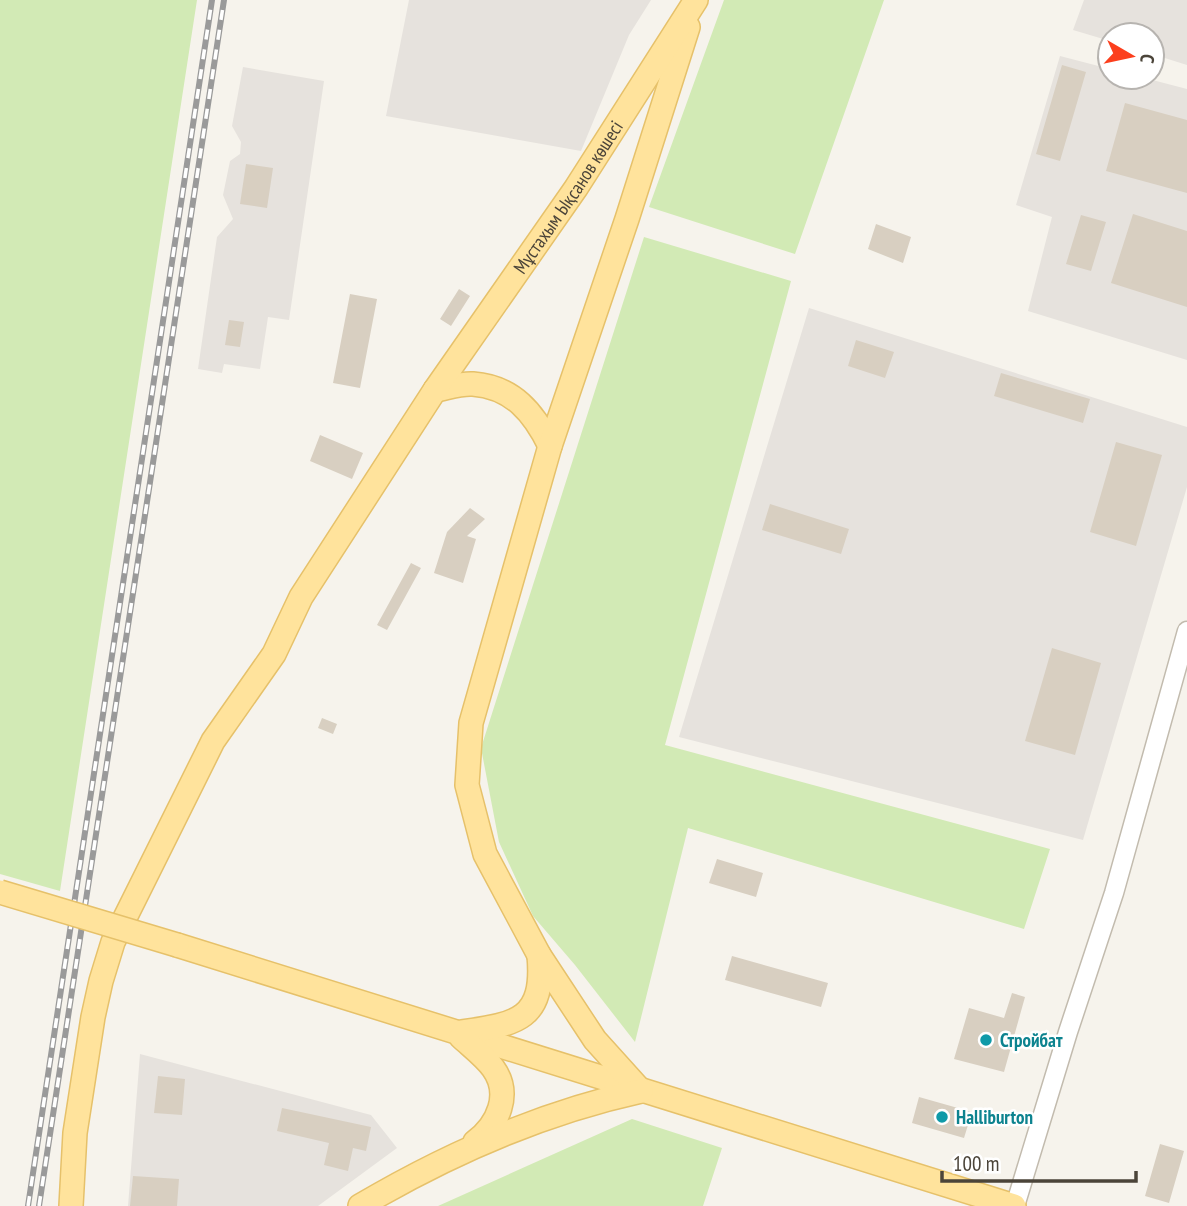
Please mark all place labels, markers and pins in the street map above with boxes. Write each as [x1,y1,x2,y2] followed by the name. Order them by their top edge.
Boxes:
[1000,1028,1063,1052] place label: Стройбат
[978,1032,994,1048] marker: Стройбат
[956,1105,1033,1129] place label: Halliburton
[934,1109,950,1125] marker: Halliburton

